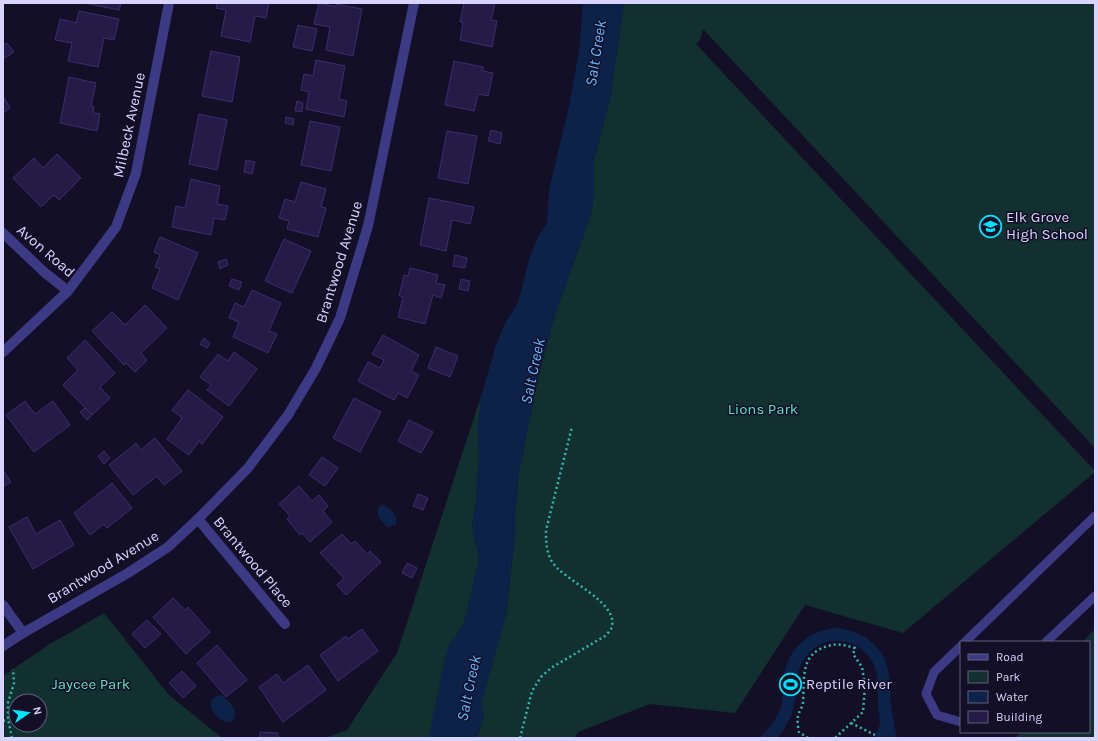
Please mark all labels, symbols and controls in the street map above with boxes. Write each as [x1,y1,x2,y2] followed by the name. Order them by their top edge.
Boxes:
[581,18,610,88] water label: Salt Creek
[109,71,149,179] street label: Milbeck Avenue
[312,199,366,325] street label: Brantwood Avenue
[1006,208,1088,243] place label: Elk Grove High School
[978,213,1004,239] school or university icon: Elk Grove High School
[13,221,79,281] street label: Avon Road
[516,336,549,406] water label: Salt Creek
[728,400,798,418] park label: Lions Park
[210,513,296,611] street label: Brantwood Place
[44,527,162,607] street label: Brantwood Avenue
[960,641,1090,733] legend
[996,650,1024,664] text: Road
[452,653,485,723] water label: Salt Creek
[996,670,1021,684] text: Park
[778,671,804,697] sports icon: Reptile River
[52,675,130,693] park label: Jaycee Park
[806,675,892,693] place label: Reptile River
[996,690,1029,704] text: Water
[8,693,48,733] north arrow
[30,706,44,716] text: N
[996,710,1043,724] text: Building

